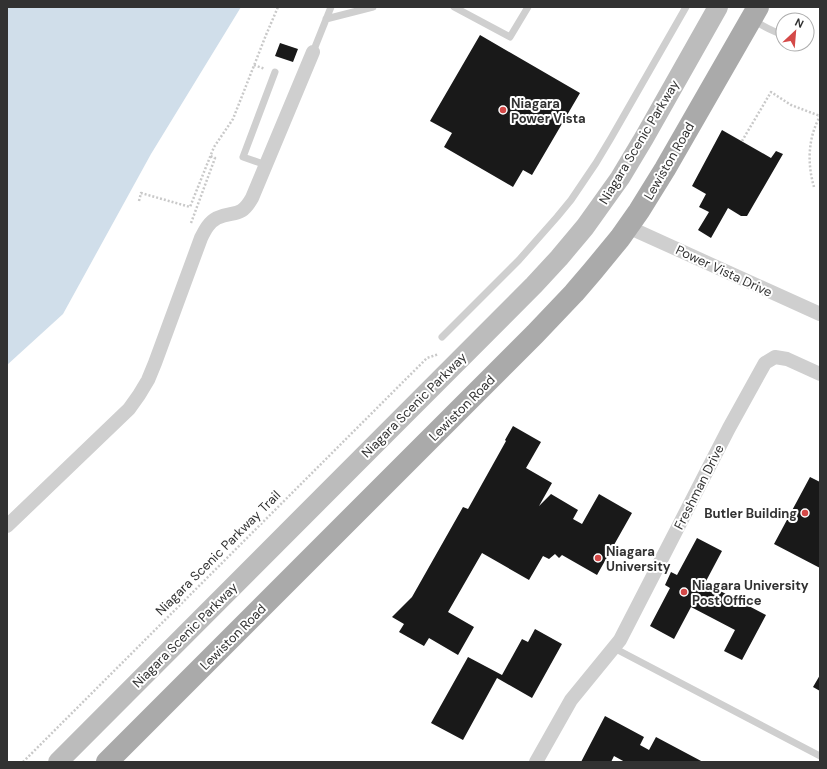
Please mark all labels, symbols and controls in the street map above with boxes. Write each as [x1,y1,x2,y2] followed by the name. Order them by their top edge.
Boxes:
[775,12,815,52] north arrow
[793,15,806,31] text: N
[595,77,683,207] street label: Niagara Scenic Parkway
[511,95,586,127] place label: Niagara Power Vista
[498,105,508,115] marker: Niagara Power Vista
[640,119,698,203] street label: Lewiston Road
[673,241,775,301] street label: Power Vista Drive
[358,349,470,461] street label: Niagara Scenic Parkway
[425,371,499,445] street label: Lewiston Road
[670,442,728,532] street label: Freshman Drive
[152,487,284,619] street label: Niagara Scenic Parkway Trail
[704,505,797,522] place label: Butler Building
[800,508,810,518] marker: Butler Building
[606,543,671,575] place label: Niagara University
[593,553,603,563] marker: Niagara University
[692,577,809,609] place label: Niagara University Post Office
[129,579,241,691] street label: Niagara Scenic Parkway
[679,587,689,597] marker: Niagara University Post Office
[196,600,270,674] street label: Lewiston Road

